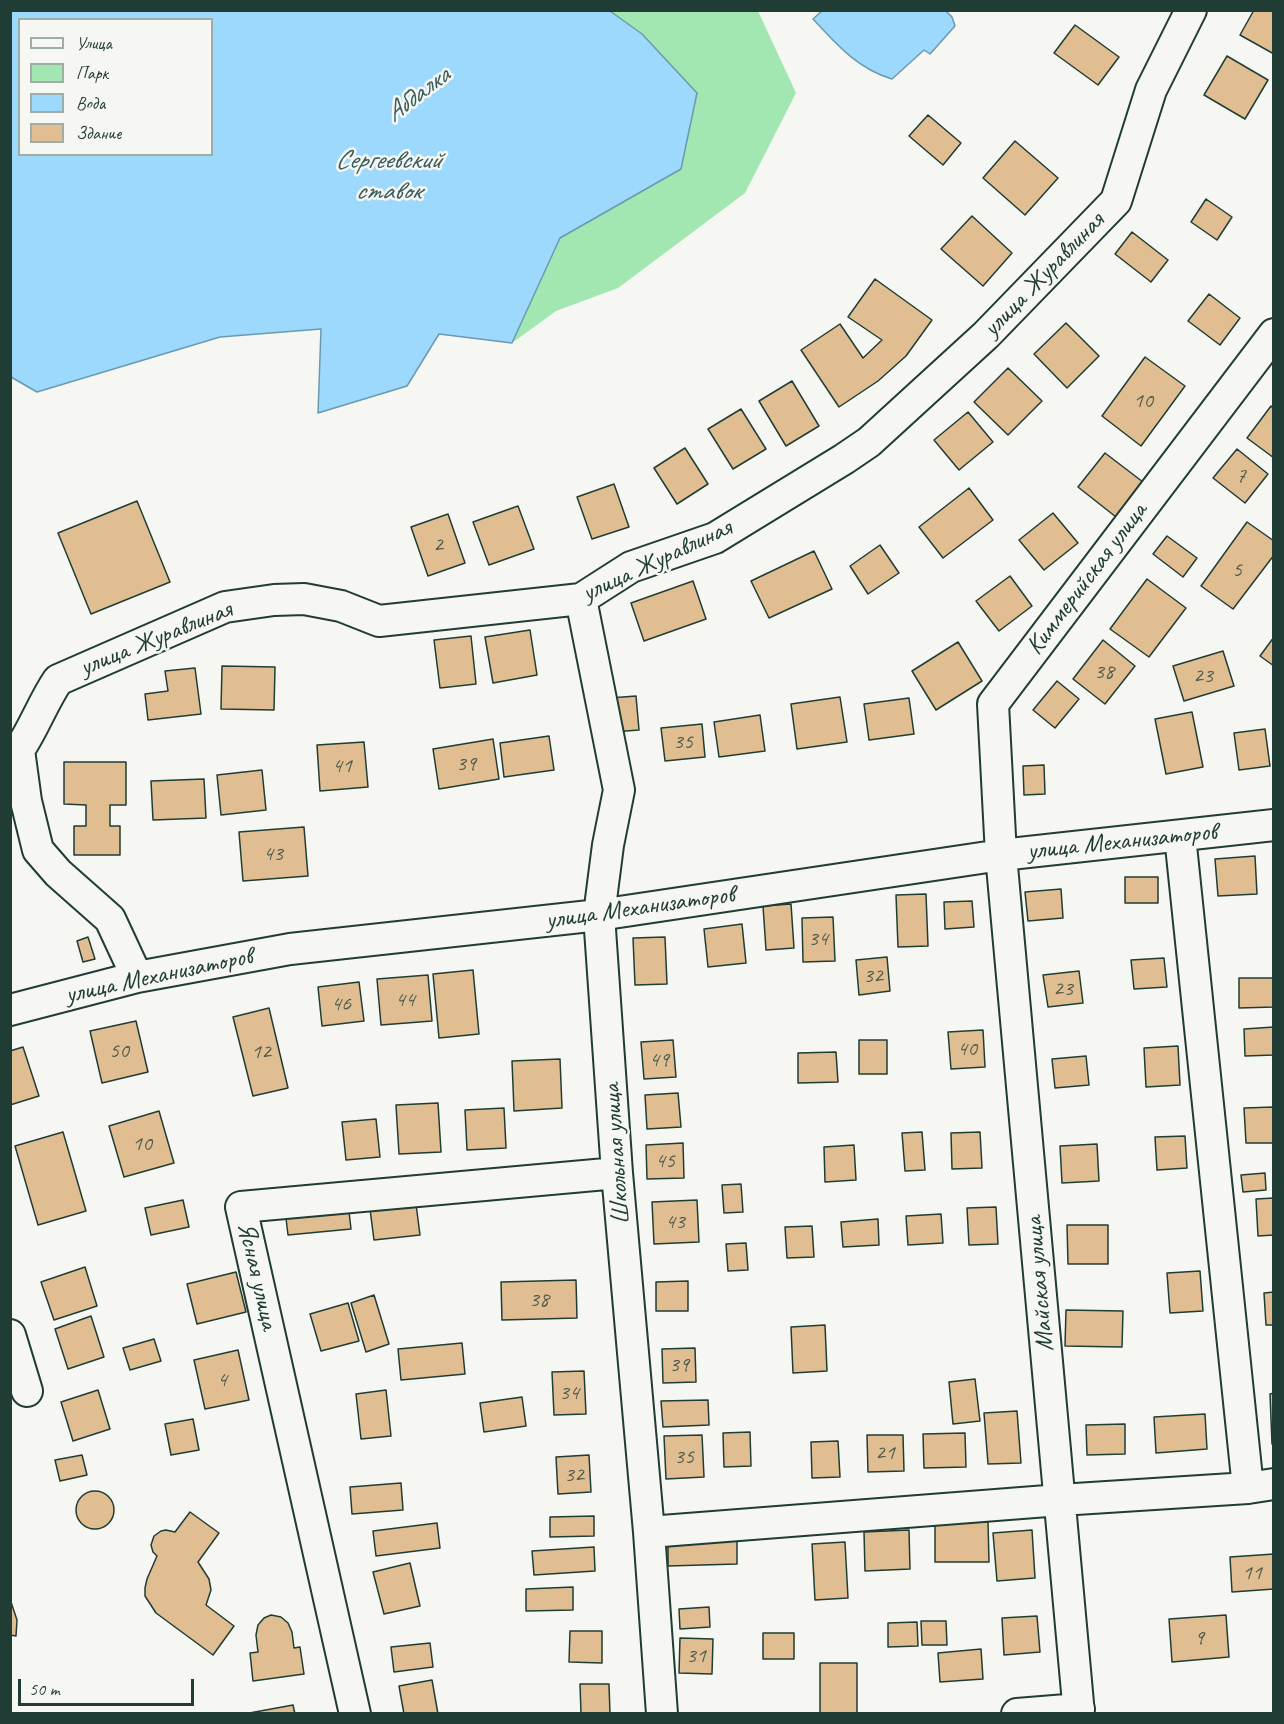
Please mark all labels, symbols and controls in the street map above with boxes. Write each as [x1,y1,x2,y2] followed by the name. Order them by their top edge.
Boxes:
[18,18,213,156] legend
[76,32,112,54] text: Улица
[379,60,457,130] water label: Абдалка
[76,62,108,84] text: Парк
[76,92,105,114] text: Вода
[76,122,121,144] text: Здание
[335,145,441,208] water label: Сергеевский ставок
[977,206,1111,344] street label: улица Журавлиная
[1133,388,1153,414] house number: 10
[1236,463,1246,489] house number: 7
[1020,497,1154,661] street label: Киммерийская улица
[577,513,737,609] street label: улица Журавлиная
[433,532,443,558] house number: 2
[1232,557,1242,583] house number: 5
[75,594,237,684] street label: улица Журавлиная
[1094,659,1114,685] house number: 38
[1193,663,1213,689] house number: 23
[673,729,693,755] house number: 35
[456,751,476,777] house number: 39
[332,753,352,779] house number: 41
[1026,817,1218,867] street label: улица Механизаторов
[263,841,283,867] house number: 43
[544,879,736,937] street label: улица Механизаторов
[808,926,828,952] house number: 34
[63,941,255,1011] street label: улица Механизаторов
[863,963,883,989] house number: 32
[1053,976,1073,1002] house number: 23
[395,987,415,1013] house number: 44
[331,991,351,1017] house number: 46
[957,1036,977,1062] house number: 40
[109,1038,129,1064] house number: 50
[251,1039,271,1065] house number: 12
[649,1047,669,1073] house number: 49
[597,1082,637,1226] street label: Школьная улица
[132,1131,152,1157] house number: 10
[655,1148,675,1174] house number: 45
[665,1209,685,1235] house number: 43
[1019,1215,1061,1353] street label: Майская улица
[229,1219,285,1333] street label: Ясная улица
[529,1287,549,1313] house number: 38
[669,1352,689,1378] house number: 39
[217,1367,227,1393] house number: 4
[559,1380,579,1406] house number: 34
[875,1440,895,1466] house number: 21
[674,1444,694,1470] house number: 35
[564,1462,584,1488] house number: 32
[1242,1560,1262,1586] house number: 11
[1194,1625,1204,1651] house number: 9
[686,1643,706,1669] house number: 31
[21,1667,196,1705] scale bar
[29,1678,60,1700] text: 50 m

